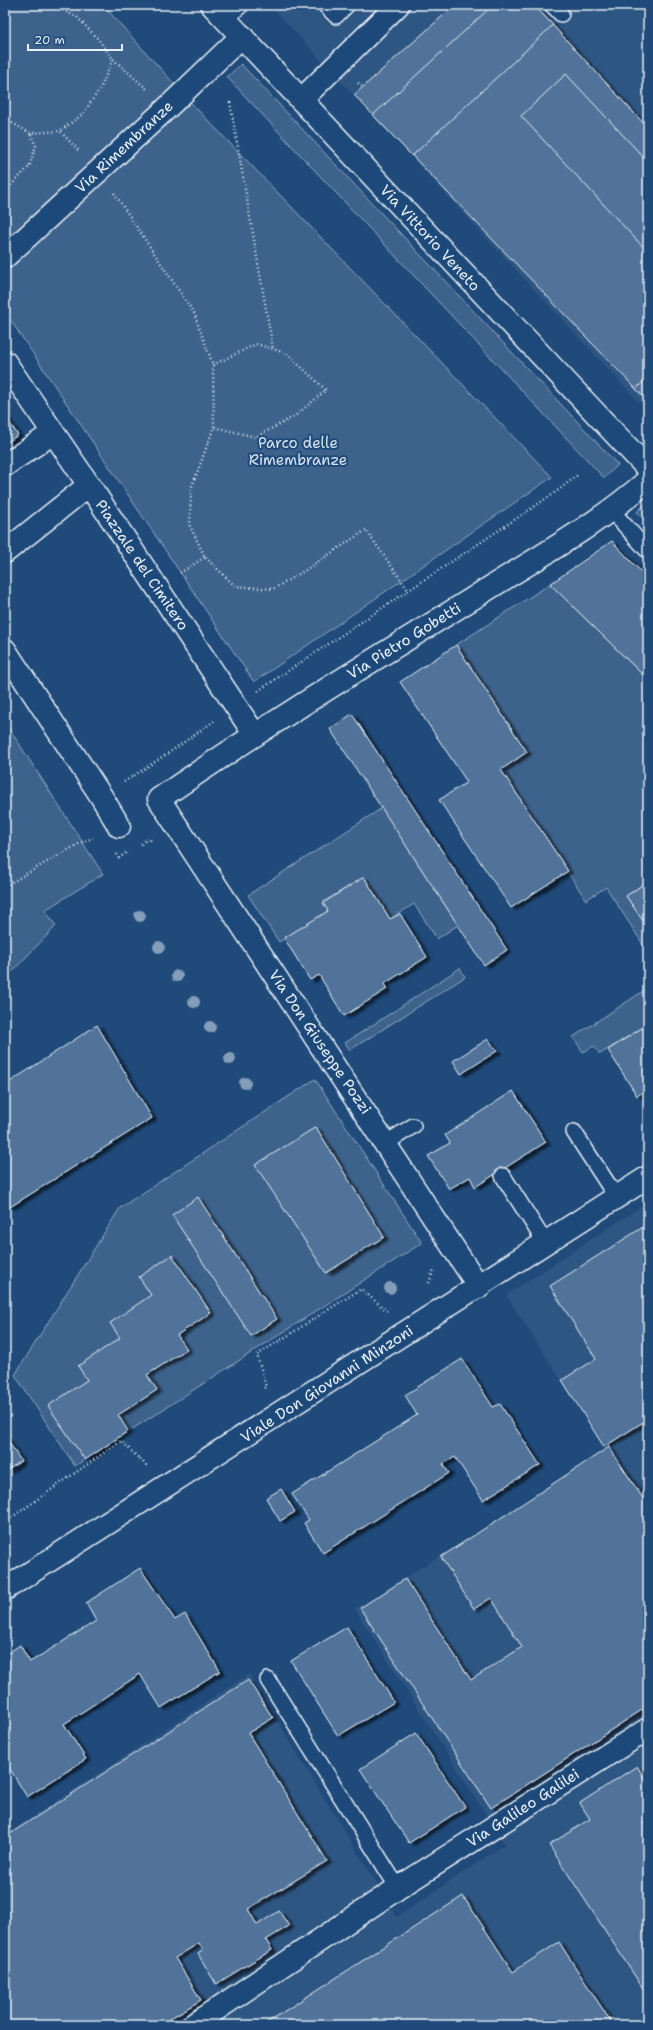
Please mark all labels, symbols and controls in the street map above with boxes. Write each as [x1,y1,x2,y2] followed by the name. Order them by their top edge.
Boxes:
[28,26,122,52] scale bar
[34,32,65,48] text: 20 m
[71,96,177,198] street label: Via Rimembranze
[375,180,485,296] street label: Via Vittorio Veneto
[249,433,347,470] park label: Parco delle Rimembranze
[91,496,193,634] street label: Piazzale del Cimitero
[343,598,465,684] street label: Via Pietro Gobetti
[264,966,376,1118] street label: Via Don Giuseppe Pozzi
[237,1321,417,1447] street label: Viale Don Giovanni Minzoni
[463,1764,583,1852] street label: Via Galileo Galilei

